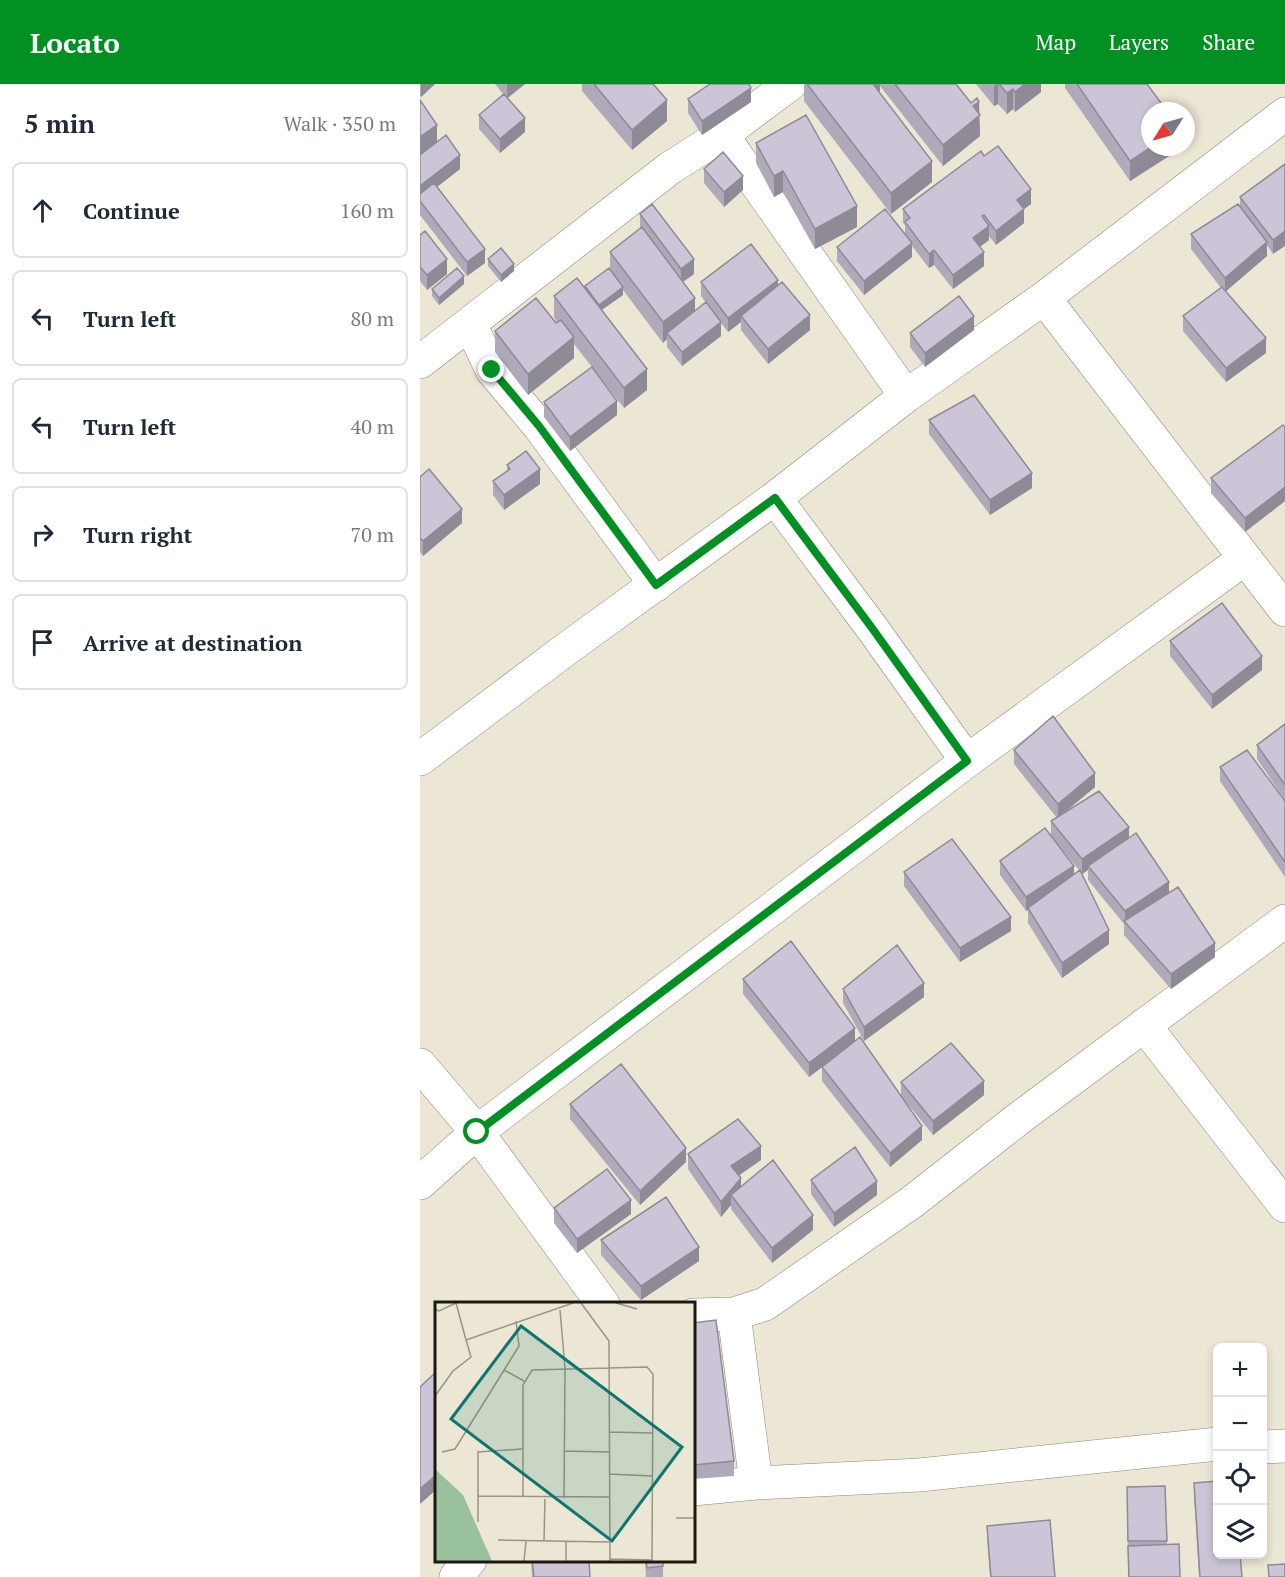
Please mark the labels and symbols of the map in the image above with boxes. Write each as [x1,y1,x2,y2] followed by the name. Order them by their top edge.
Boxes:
[1141,102,1195,156] north arrow
[478,356,504,382] route end
[463,1118,489,1144] route start
[435,1302,694,1562] inset map

